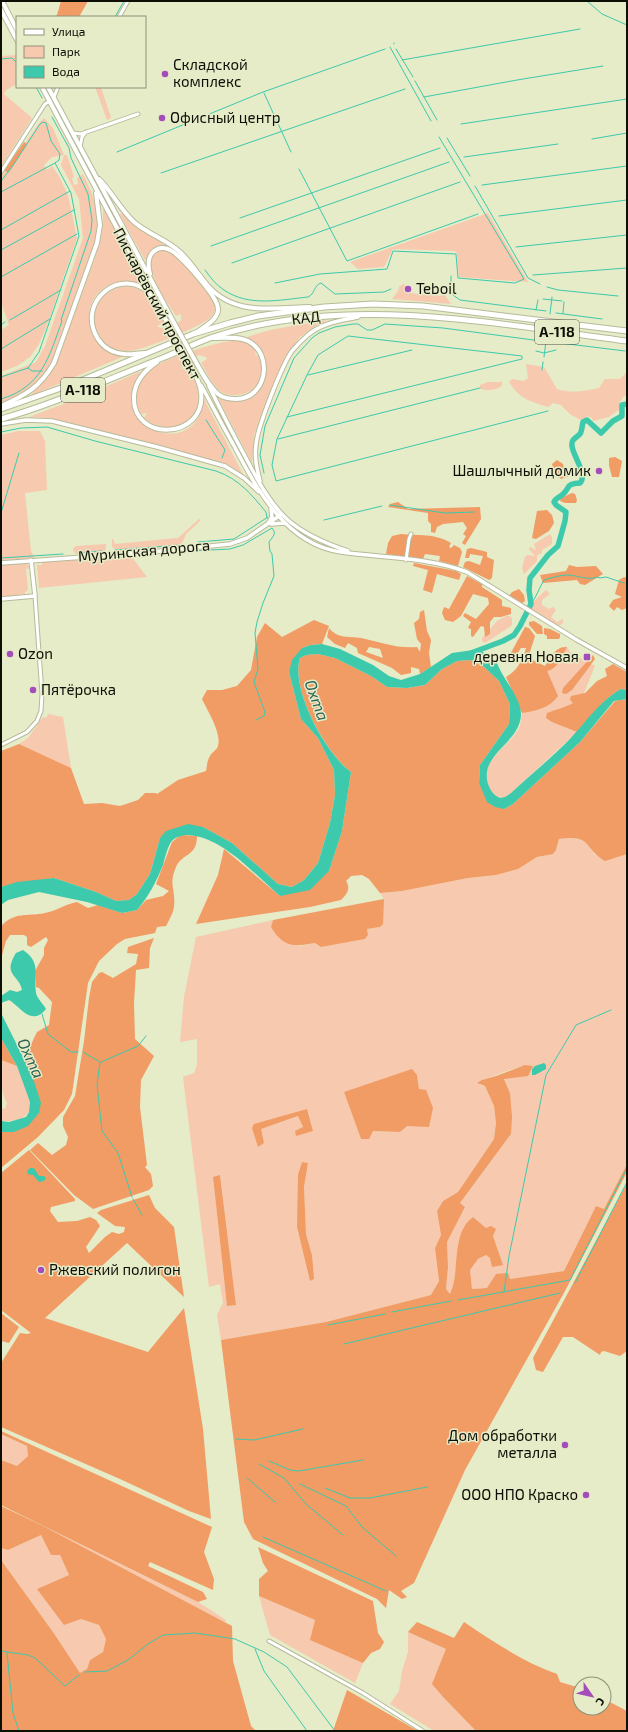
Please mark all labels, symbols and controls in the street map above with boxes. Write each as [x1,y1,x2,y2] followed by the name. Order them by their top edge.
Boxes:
[16,16,146,88] legend
[52,24,85,38] text: Улица
[52,44,81,58] text: Парк
[173,55,248,90] place label: Складской комплекс
[52,64,80,78] text: Вода
[160,69,170,79] marker: Складской комплекс
[170,108,280,126] place label: Офисный центр
[157,113,167,123] marker: Офисный центр
[110,224,206,383] street label: Пискарёвский проспект
[416,279,457,297] place label: Teboil
[403,284,413,294] marker: Teboil
[291,306,321,328] street label: КАД
[535,320,579,344] road number: А-118
[61,378,105,402] road number: А-118
[452,461,591,479] place label: Шашлычный домик
[594,466,604,476] marker: Шашлычный домик
[77,535,211,566] street label: Муринская дорога
[18,644,53,662] place label: Ozon
[473,647,579,665] place label: деревня Новая
[5,649,15,659] marker: Ozon
[582,652,592,662] marker: деревня Новая
[301,677,334,723] water label: Охта
[41,680,116,698] place label: Пятёрочка
[28,685,38,695] marker: Пятёрочка
[14,1035,49,1081] water label: Охта
[49,1260,181,1278] place label: Ржевский полигон
[36,1265,46,1275] marker: Ржевский полигон
[448,1426,557,1461] place label: Дом обработки металла
[560,1440,570,1450] marker: Дом обработки металла
[461,1485,578,1503] place label: ООО НПО Краско
[581,1490,591,1500] marker: ООО НПО Краско
[572,1676,612,1716] north arrow
[593,1696,608,1709] text: С

